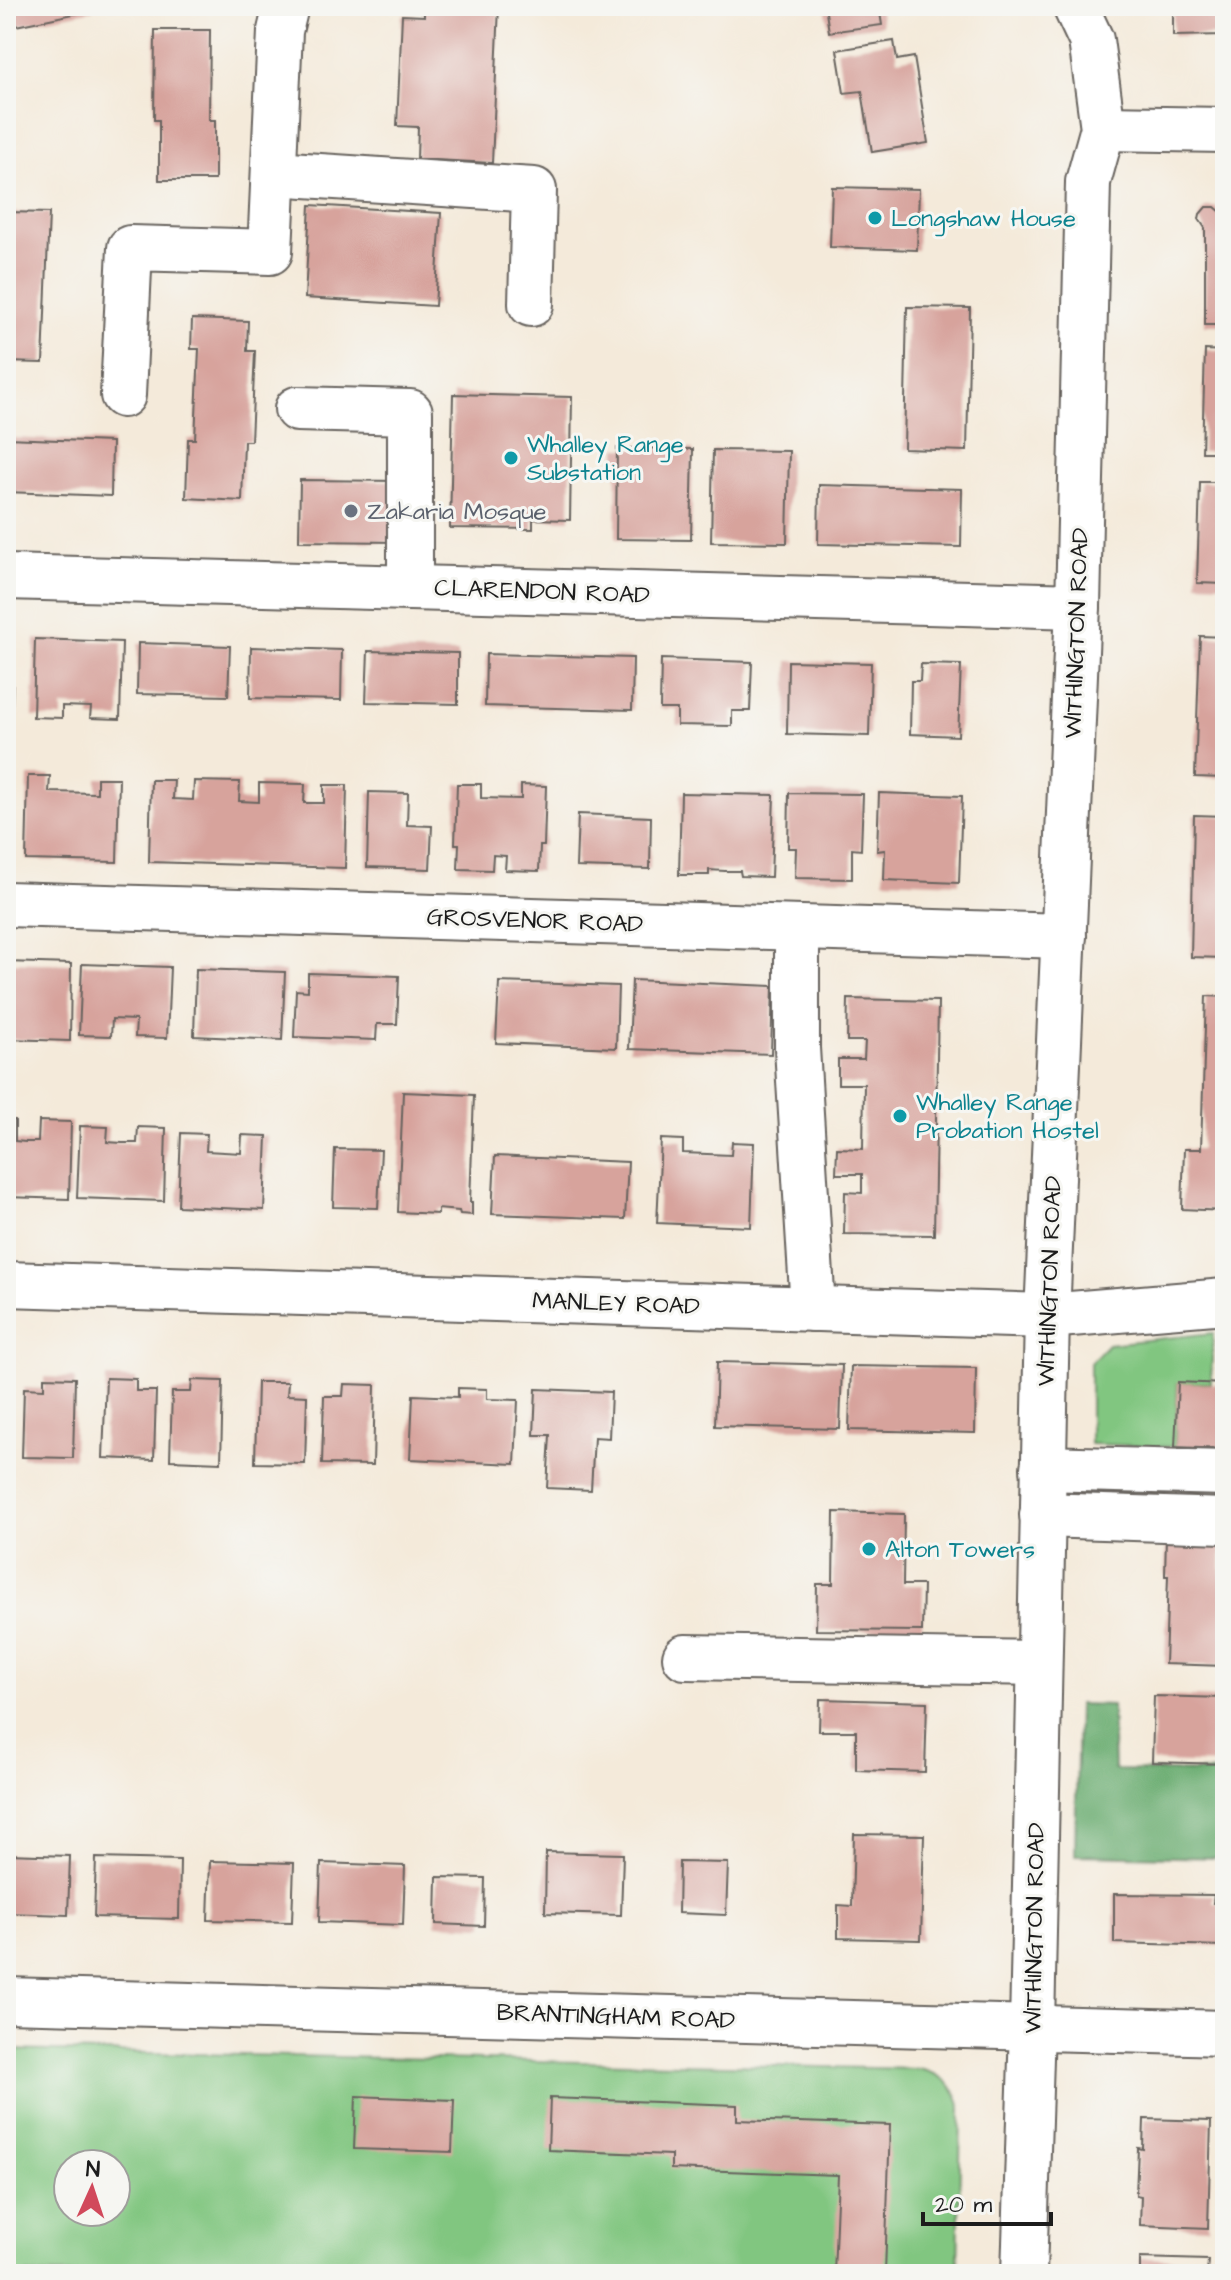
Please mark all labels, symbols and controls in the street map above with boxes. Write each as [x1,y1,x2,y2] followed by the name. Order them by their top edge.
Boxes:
[891,202,1076,237] place label: Longshaw House
[866,209,884,227] marker: Longshaw House
[527,428,684,490] place label: Whalley Range Substation
[502,449,520,467] marker: Whalley Range Substation
[367,495,547,529] place label: Zakaria Mosque
[342,502,360,520] marker: Zakaria Mosque
[1056,527,1098,739] street label: WITHINGTON ROAD
[434,571,650,613] street label: CLARENDON ROAD
[426,900,644,942] street label: GROSVENOR ROAD
[916,1086,1099,1148] place label: Whalley Range Probation Hostel
[891,1107,909,1125] marker: Whalley Range Probation Hostel
[1029,1175,1071,1387] street label: WITHINGTON ROAD
[532,1284,700,1324] street label: MANLEY ROAD
[885,1533,1035,1567] place label: Alton Towers
[860,1540,878,1558] marker: Alton Towers
[1016,1822,1054,2034] street label: WITHINGTON ROAD
[496,1996,736,2038] street label: BRANTINGHAM ROAD
[52,2148,132,2228] north arrow
[85,2154,101,2185] text: N
[923,2176,1051,2226] scale bar
[935,2188,992,2222] text: 20 m

